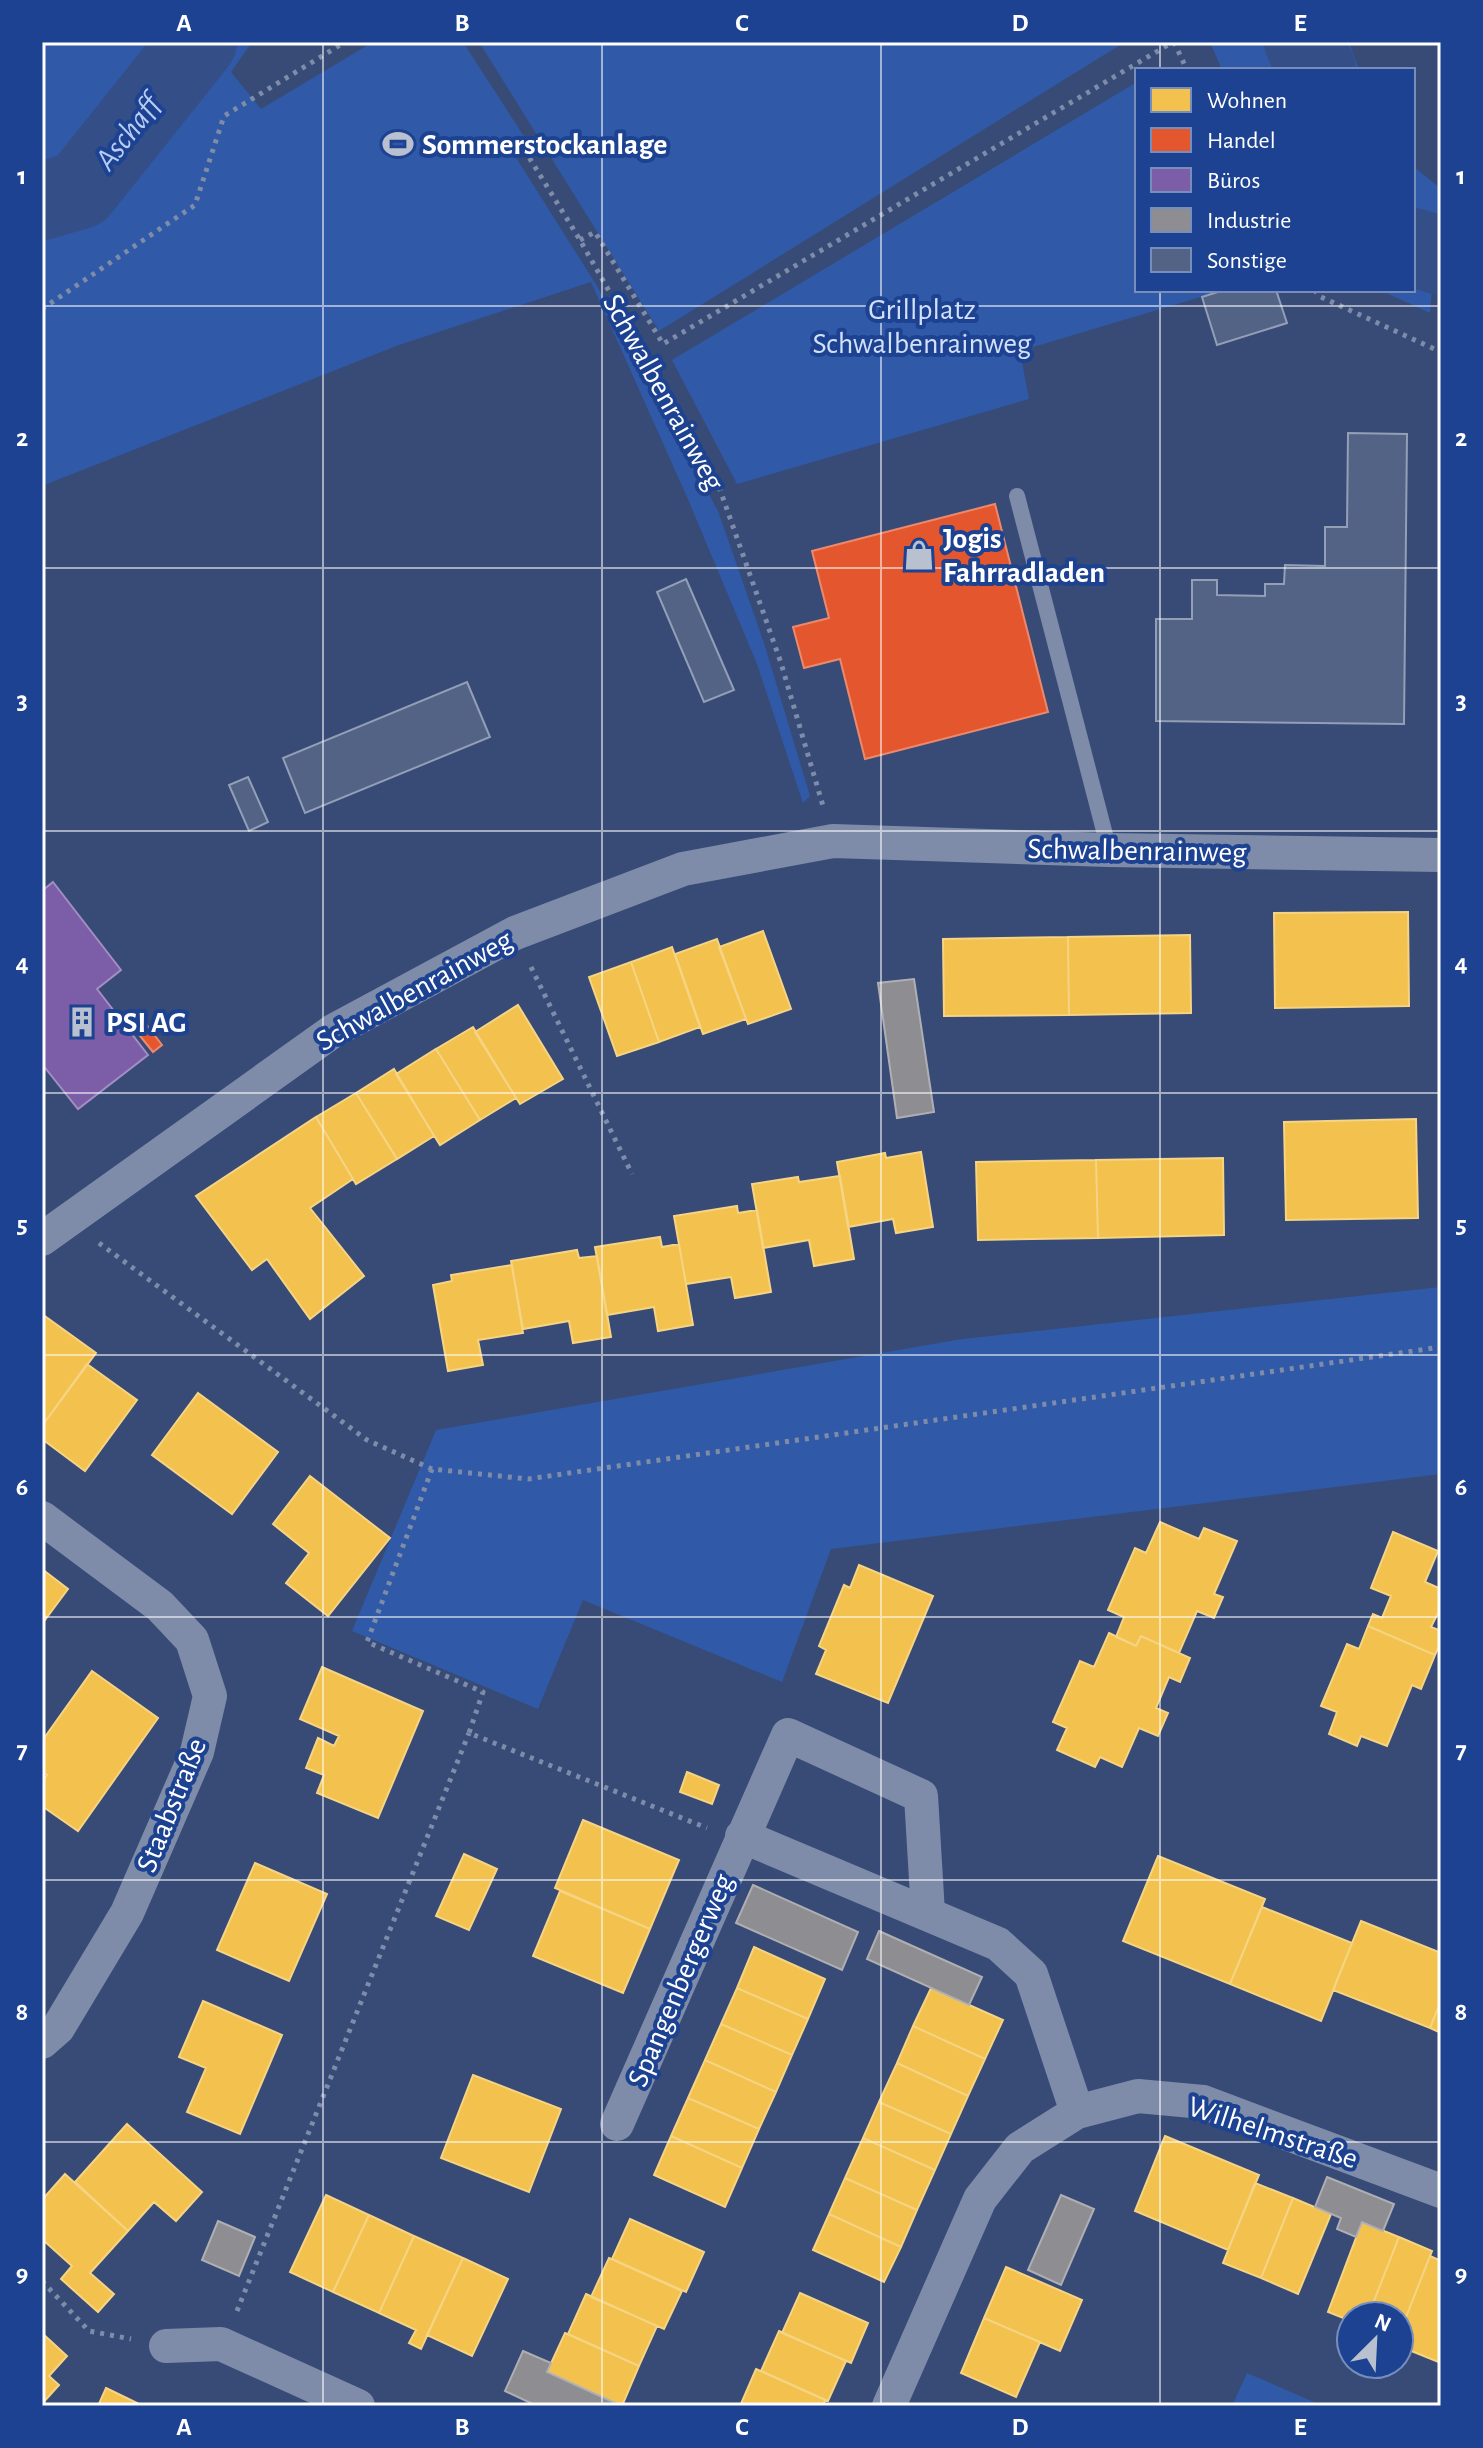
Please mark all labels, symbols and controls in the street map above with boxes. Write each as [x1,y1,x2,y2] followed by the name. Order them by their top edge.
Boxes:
[176,10,192,36] text: A
[454,10,470,36] text: B
[735,10,749,36] text: C
[1011,10,1029,36] text: D
[1293,10,1307,36] text: E
[1135,68,1415,292] legend
[88,85,170,177] water label: Aschaff
[1207,89,1287,113] text: Wohnen
[381,127,415,161] sports icon: Sommerstockanlage
[1207,129,1276,153] text: Handel
[422,130,668,160] place label: Sommerstockanlage
[17,163,27,189] text: 1
[1456,163,1466,189] text: 1
[1207,169,1260,193] text: Büros
[1207,209,1291,233] text: Industrie
[1207,249,1287,273] text: Sonstige
[597,289,730,496] street label: Schwalbenrainweg
[813,295,1032,359] park label: Grillplatz Schwalbenrainweg
[16,425,28,451] text: 2
[1455,425,1467,451] text: 2
[943,524,1105,588] place label: Jogis Fahrradladen
[902,538,936,572] shop icon: Jogis Fahrradladen
[16,688,28,714] text: 3
[1455,688,1467,714] text: 3
[1027,834,1247,868] street label: Schwalbenrainweg
[311,924,518,1057] street label: Schwalbenrainweg
[15,950,29,976] text: 4
[1454,950,1468,976] text: 4
[65,1005,99,1039] building icon: PSI AG
[106,1008,186,1038] place label: PSI AG
[16,1212,28,1238] text: 5
[1455,1212,1467,1238] text: 5
[16,1474,28,1500] text: 6
[1455,1474,1467,1500] text: 6
[132,1734,212,1876] street label: Staabstraße
[16,1737,28,1763] text: 7
[1455,1737,1467,1763] text: 7
[623,1869,739,2091] street label: Spangenbergerweg
[16,1999,28,2025] text: 8
[1455,1999,1467,2025] text: 8
[1184,2091,1361,2175] street label: Wilhelmstraße
[16,2261,28,2287] text: 9
[1455,2261,1467,2287] text: 9
[1335,2300,1415,2380] north arrow
[1371,2309,1394,2336] text: N
[176,2414,192,2440] text: A
[454,2414,470,2440] text: B
[735,2414,749,2440] text: C
[1011,2414,1029,2440] text: D
[1293,2414,1307,2440] text: E

